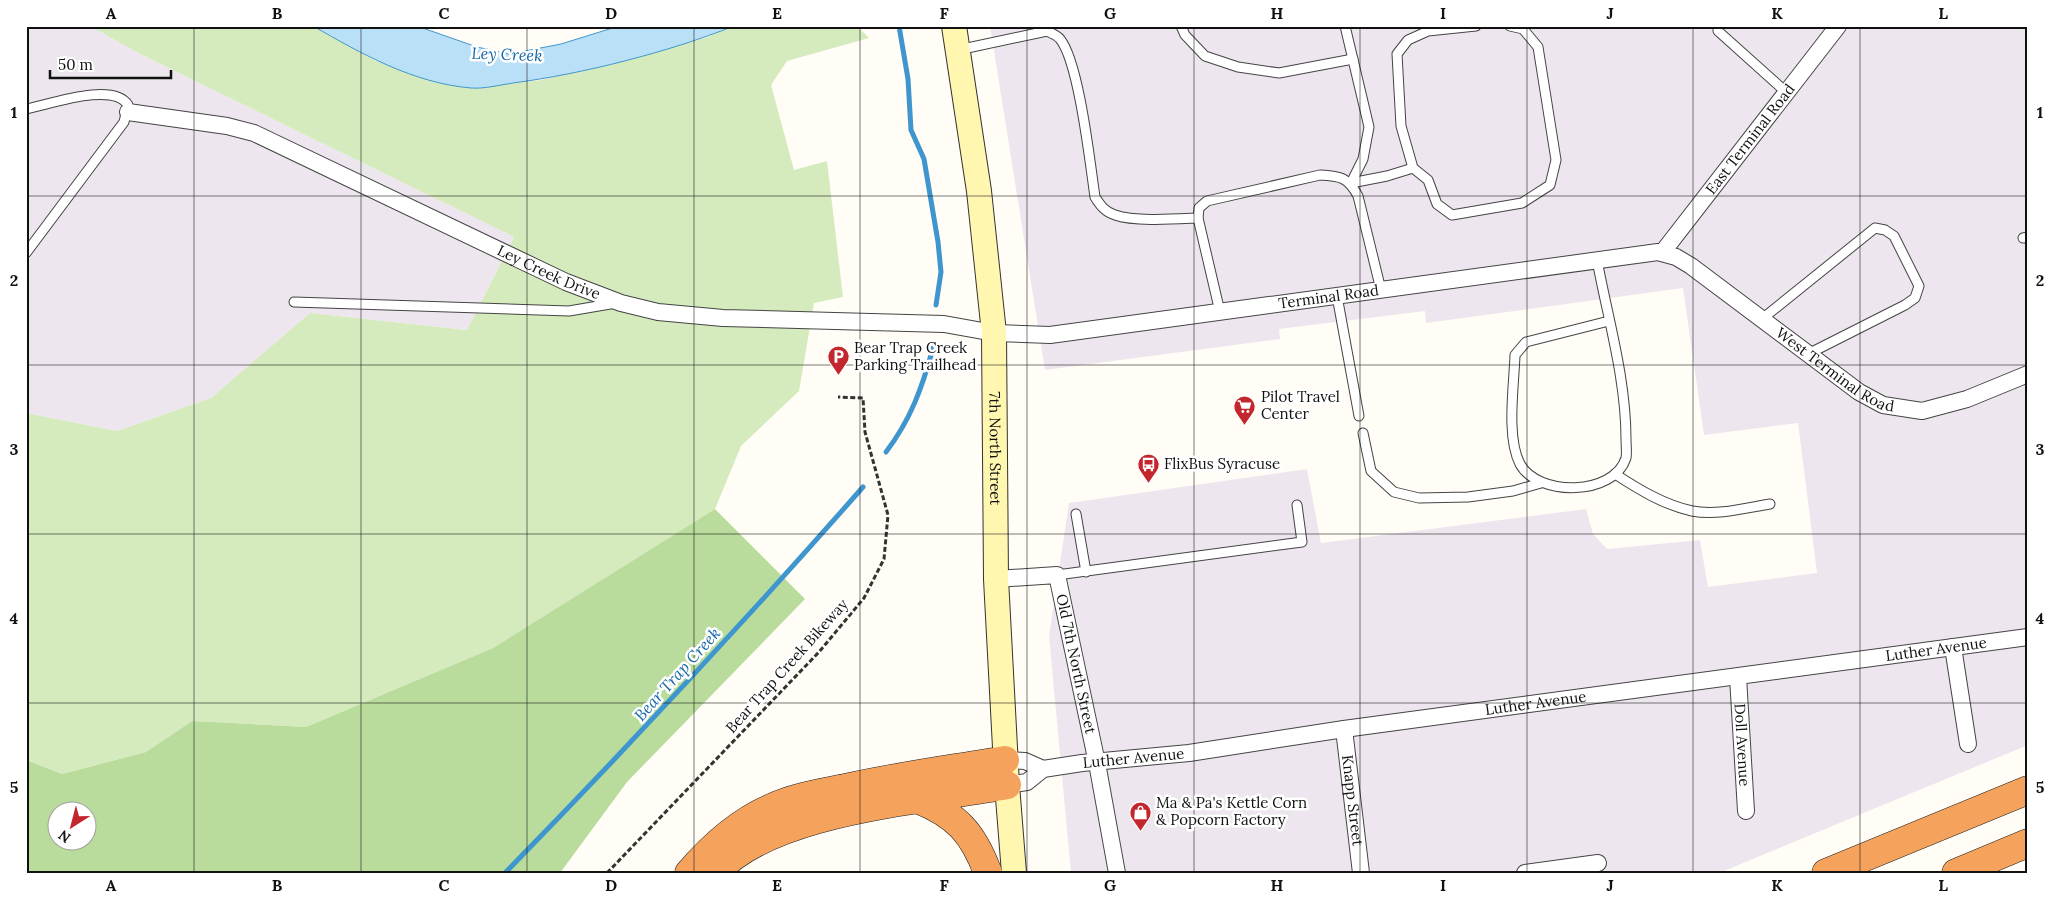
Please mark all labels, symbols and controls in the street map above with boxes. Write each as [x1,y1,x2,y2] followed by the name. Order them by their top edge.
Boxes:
[106,3,117,23] text: A
[272,3,283,23] text: B
[438,3,450,23] text: C
[605,3,617,23] text: D
[772,3,782,23] text: E
[939,3,949,23] text: F
[1104,3,1116,23] text: G
[1271,3,1284,23] text: H
[1440,3,1446,23] text: I
[1606,3,1614,23] text: J
[1771,3,1783,23] text: K
[1938,3,1948,23] text: L
[471,43,543,65] water label: Ley Creek
[50,48,171,80] scale bar
[58,55,93,74] text: 50 m
[1701,80,1799,198] street label: East Terminal Road
[11,102,17,122] text: 1
[2037,102,2043,122] text: 1
[494,241,603,303] street label: Ley Creek Drive
[10,270,18,290] text: 2
[2036,270,2044,290] text: 2
[1277,280,1380,313] street label: Terminal Road
[1772,323,1896,416] street label: West Terminal Road
[854,338,976,374] place label: Bear Trap Creek Parking Trailhead
[826,345,850,376] parking icon: Bear Trap Creek Parking Trailhead
[1261,387,1340,423] place label: Pilot Travel Center
[985,391,1005,505] street label: 7th North Street
[1233,394,1257,425] supermarket icon: Pilot Travel Center
[10,439,19,459] text: 3
[2036,439,2045,459] text: 3
[1136,452,1160,483] bus stop icon: FlixBus Syracuse
[1164,454,1280,473] place label: FlixBus Syracuse
[1052,592,1101,736] street label: Old 7th North Street
[721,595,852,737] street label: Bear Trap Creek Bikeway
[10,608,19,628] text: 4
[2036,608,2045,628] text: 4
[630,623,724,725] water label: Bear Trap Creek
[1884,633,1988,665] street label: Luther Avenue
[1484,687,1587,719] street label: Luther Avenue
[1731,703,1755,787] street label: Doll Avenue
[1082,743,1185,772] street label: Luther Avenue
[1338,754,1368,847] street label: Knapp Street
[10,777,19,797] text: 5
[2036,777,2045,797] text: 5
[1156,793,1307,829] place label: Ma & Pa's Kettle Corn & Popcorn Factory
[1128,800,1152,831] shop icon: Ma & Pa's Kettle Corn & Popcorn Factory
[48,802,98,852] north arrow
[55,826,74,847] text: N
[106,875,117,895] text: A
[272,875,283,895] text: B
[438,875,450,895] text: C
[605,875,617,895] text: D
[772,875,782,895] text: E
[939,875,949,895] text: F
[1104,875,1116,895] text: G
[1271,875,1284,895] text: H
[1440,875,1446,895] text: I
[1606,875,1614,895] text: J
[1771,875,1783,895] text: K
[1938,875,1948,895] text: L

